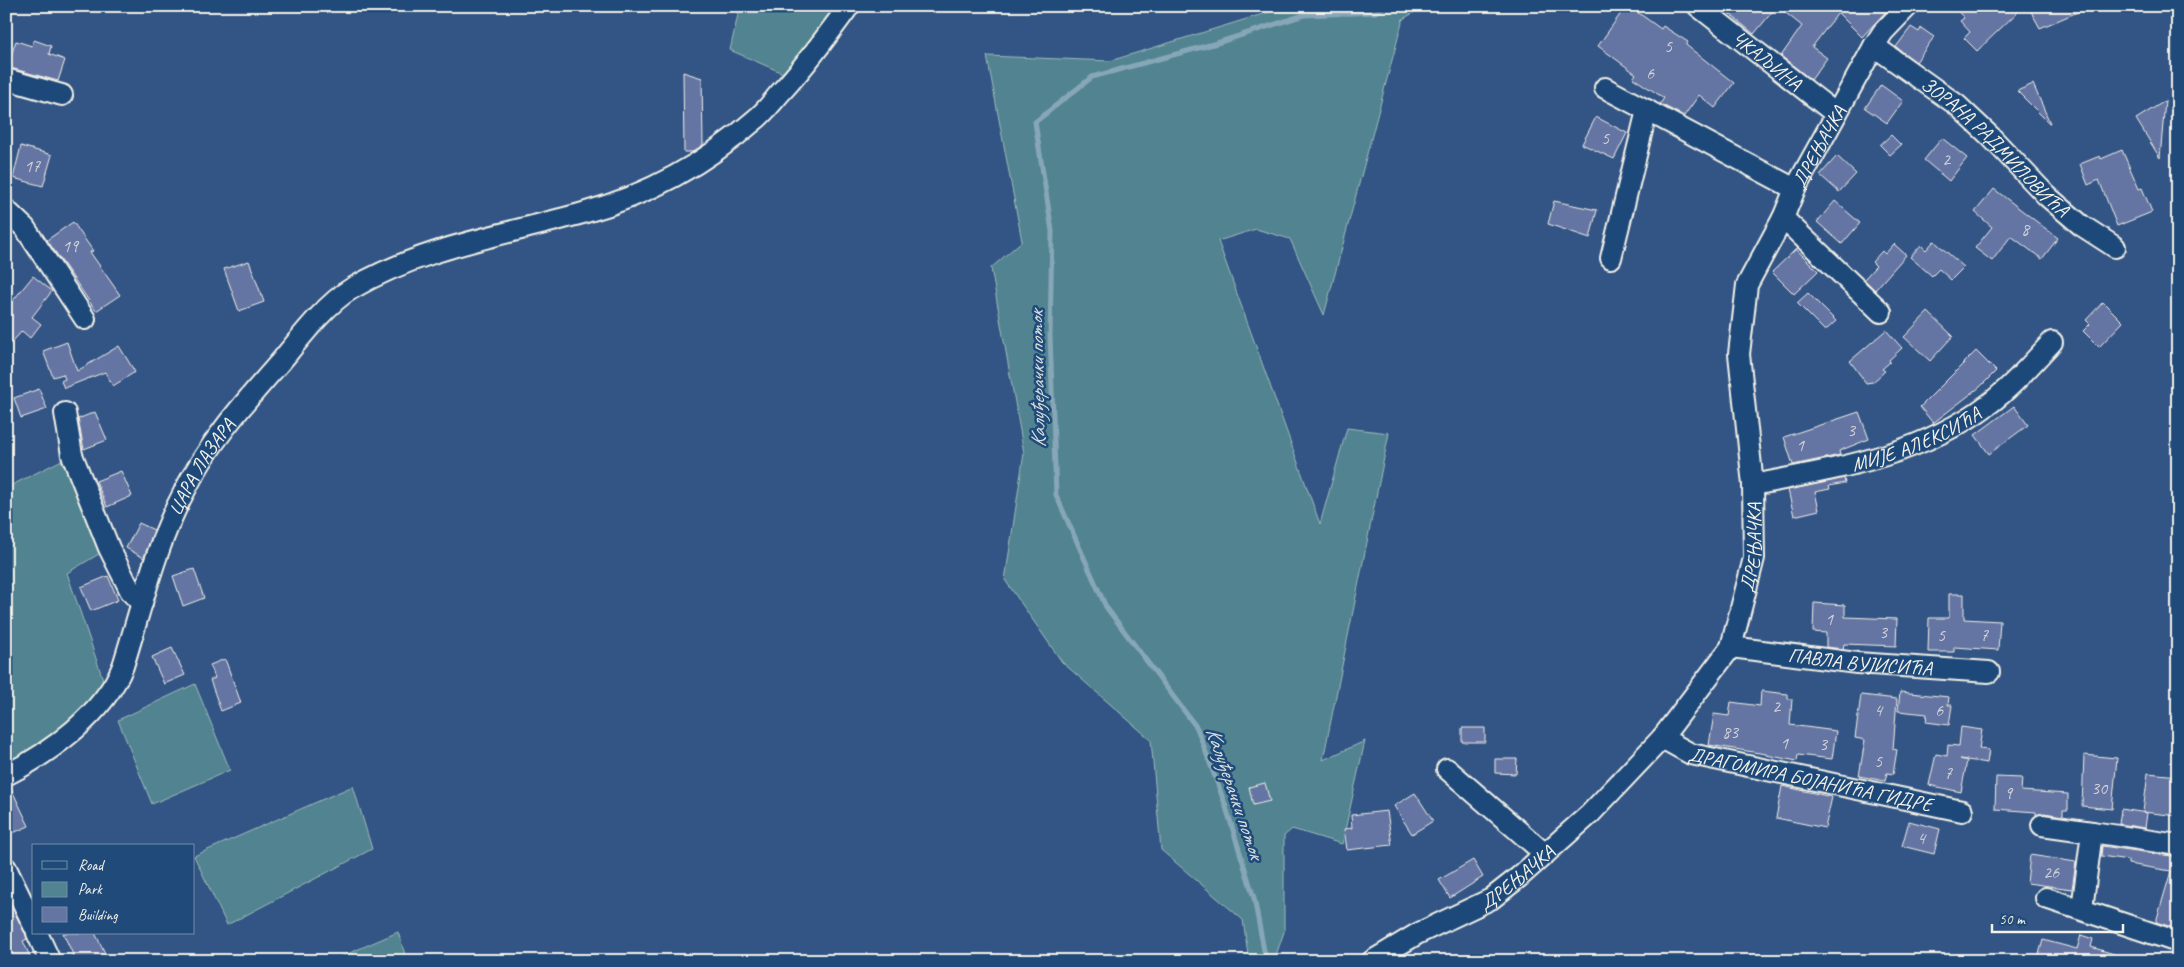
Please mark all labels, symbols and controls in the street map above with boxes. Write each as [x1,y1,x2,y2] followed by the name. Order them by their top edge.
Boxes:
[1727,26,1808,96] street label: ЧКАЉИНА
[1664,35,1673,57] house number: 5
[1646,62,1655,84] house number: 6
[1916,72,2075,223] street label: ЗОРАНА РАДМИЛОВИЋА
[1786,101,1852,192] street label: ДРЕЊАЧКА
[1601,127,1610,149] house number: 5
[1942,148,1952,170] house number: 2
[24,155,41,177] house number: 17
[2021,218,2031,240] house number: 8
[62,235,80,257] house number: 19
[1023,307,1051,448] water label: Калуђерачки поток
[1849,401,1986,477] street label: МИЈЕ АЛЕКСИЋА
[162,413,241,520] street label: ЦАРА ЛАЗАРА
[1847,419,1857,441] house number: 3
[1796,434,1805,456] house number: 1
[1734,502,1767,595] street label: ДРЕЊАЧКА
[1825,608,1834,630] house number: 1
[1879,621,1889,643] house number: 3
[1937,624,1946,646] house number: 5
[1980,624,1989,646] house number: 7
[1787,642,1934,681] street label: ПАВЛА ВУЈИСИЋА
[1772,695,1782,717] house number: 2
[1874,699,1884,721] house number: 4
[1935,699,1944,721] house number: 6
[1722,721,1740,743] house number: 83
[1200,724,1271,865] water label: Калуђерачки поток
[1780,732,1789,754] house number: 1
[1819,733,1829,755] house number: 3
[1686,742,1937,818] street label: ДРАГОМИРА БОЈАНИЋА ГИДРЕ
[1874,750,1883,772] house number: 5
[1944,762,1953,784] house number: 7
[2091,777,2109,799] house number: 30
[2004,782,2014,804] house number: 9
[1917,827,1927,849] house number: 4
[1476,839,1560,916] street label: ДРЕЊАЧКА
[32,844,195,934] legend
[78,856,105,875] text: Road
[2043,861,2060,883] house number: 26
[78,880,103,899] text: Park
[1992,902,2123,934] scale bar
[78,906,118,925] text: Building
[1999,910,2026,929] text: 50 m

